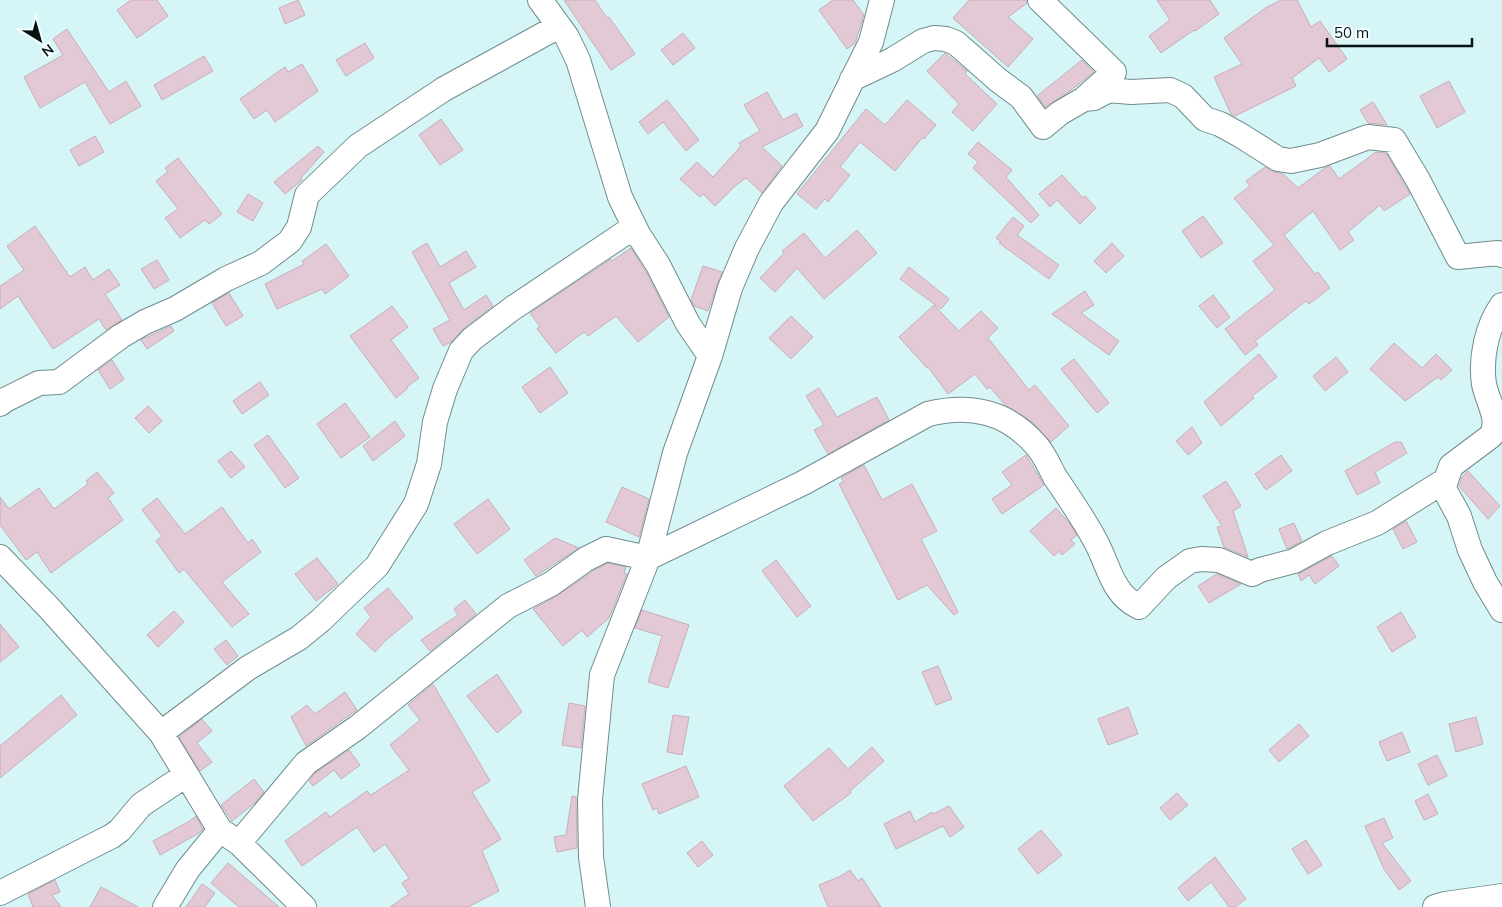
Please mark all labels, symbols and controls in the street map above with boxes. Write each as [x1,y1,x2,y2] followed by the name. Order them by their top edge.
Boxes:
[15,15,65,65] north arrow
[1327,15,1472,47] scale bar
[1334,23,1369,42] text: 50 m
[38,40,57,61] text: N

